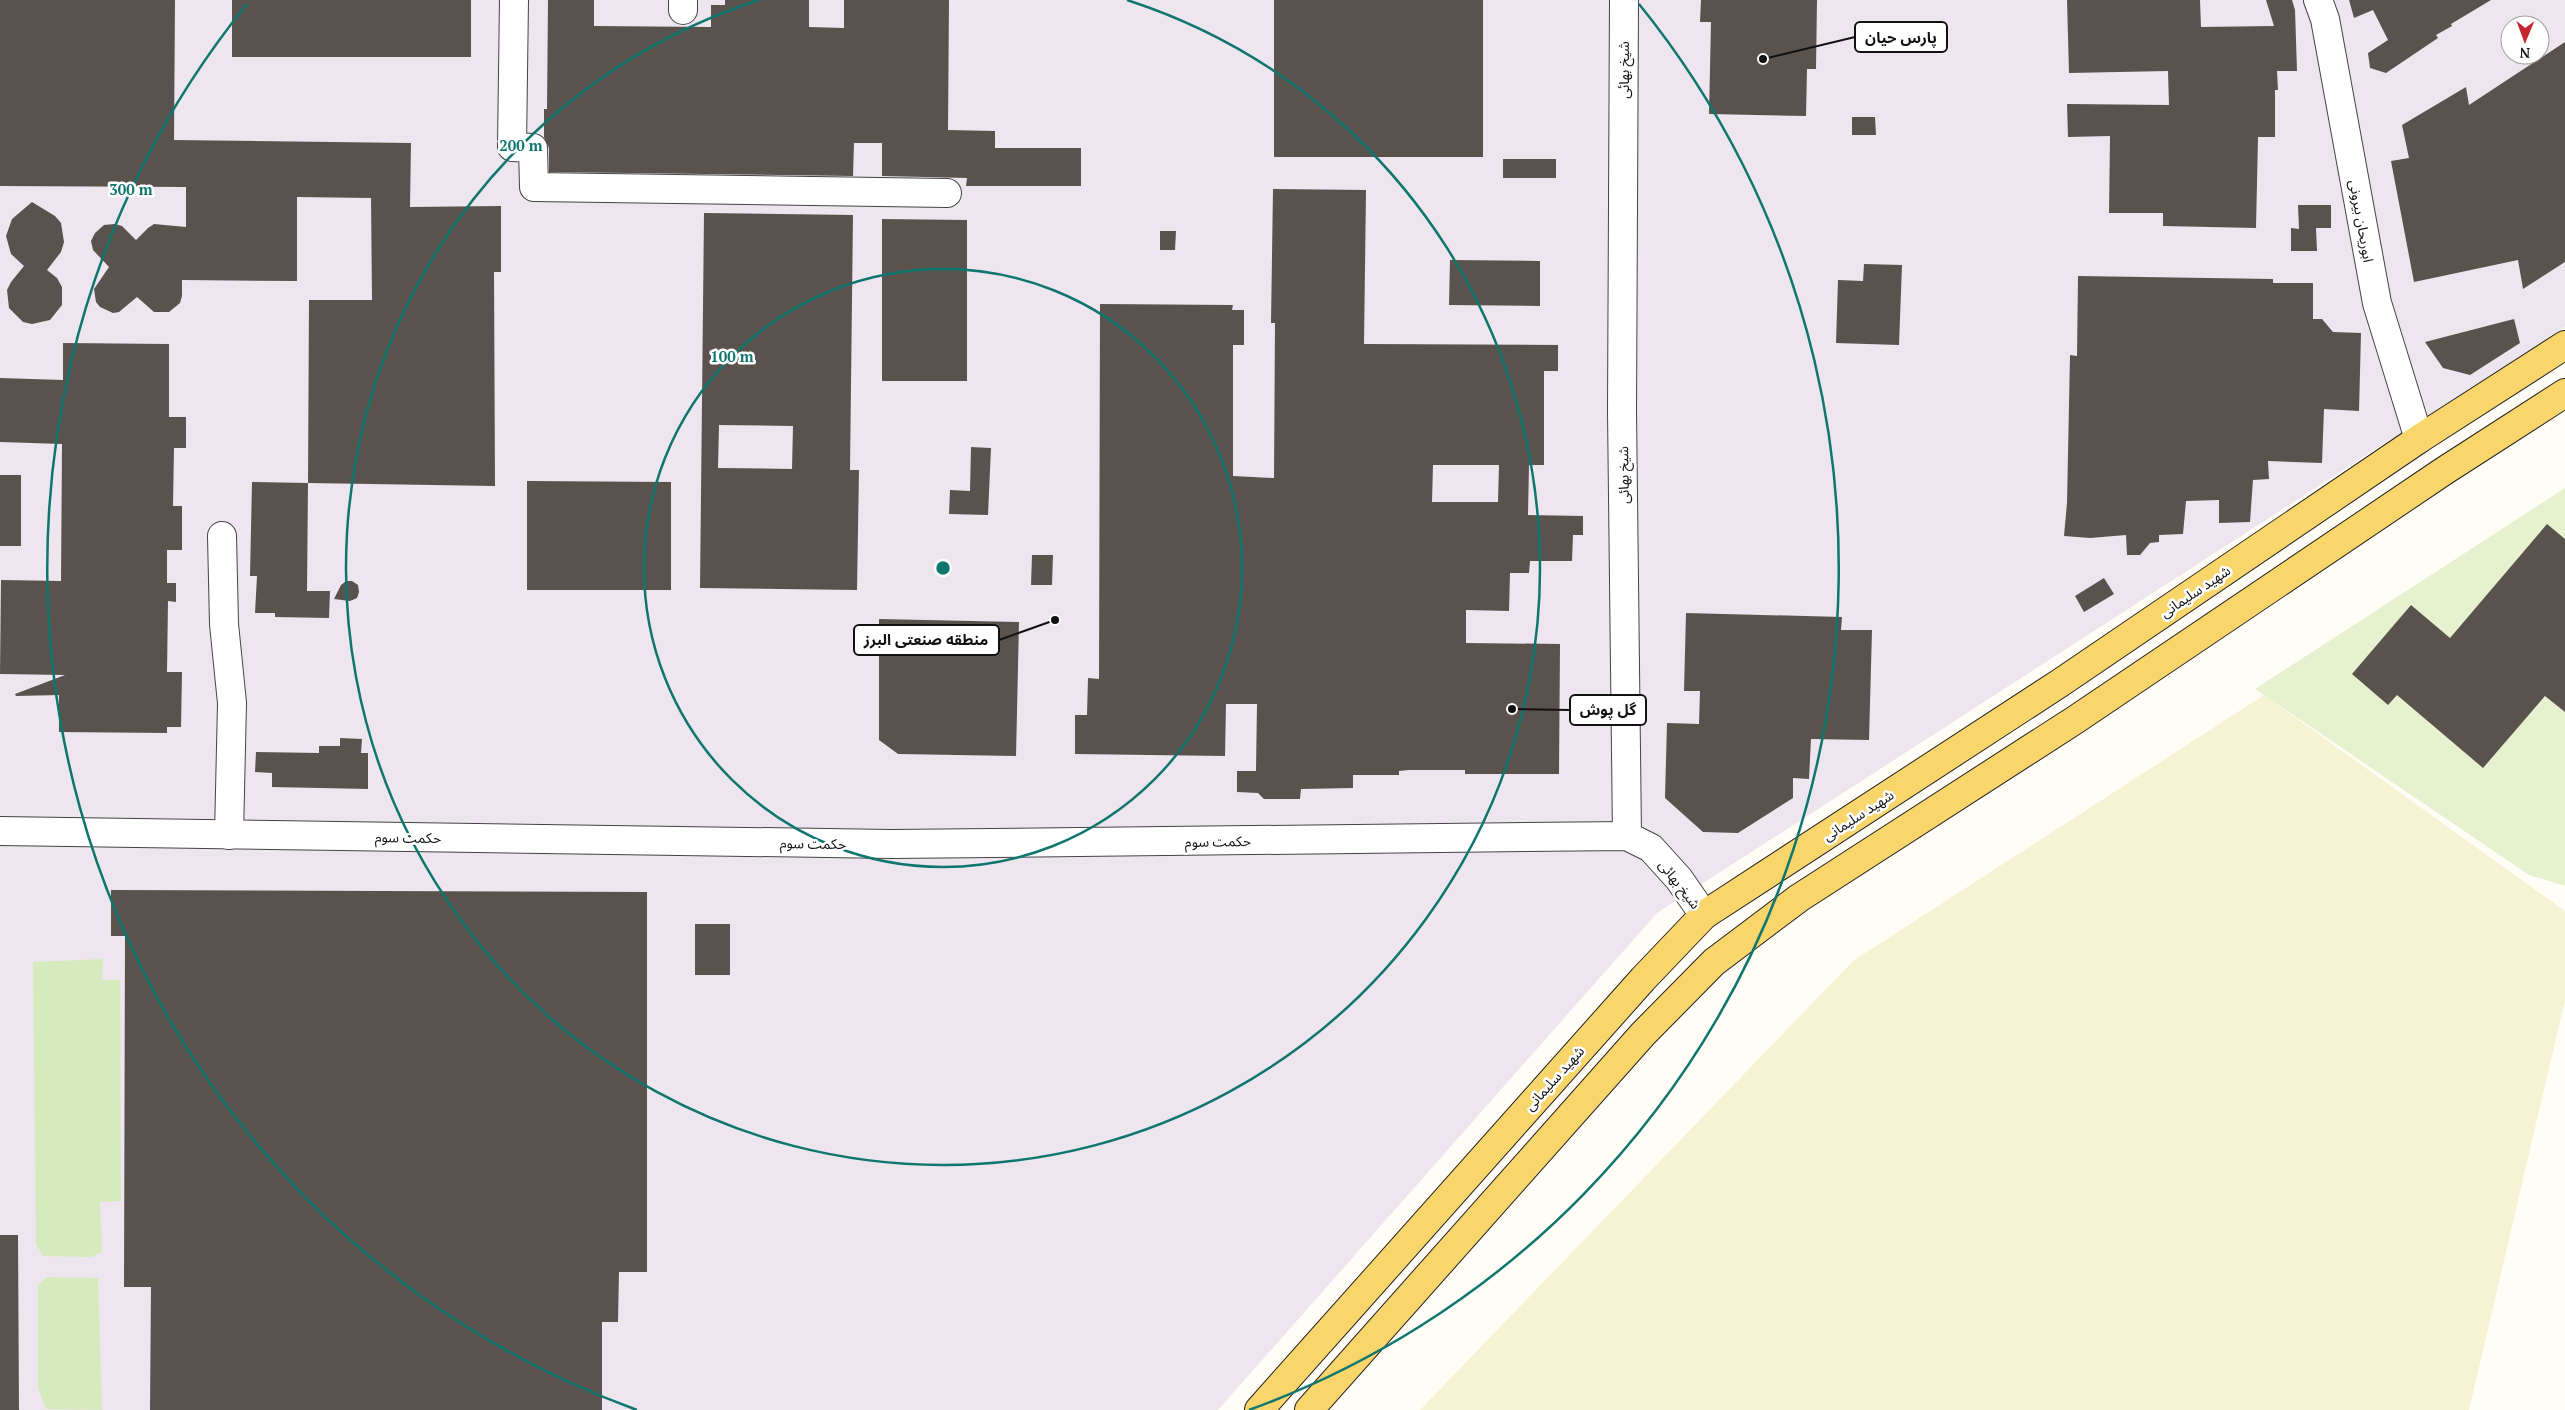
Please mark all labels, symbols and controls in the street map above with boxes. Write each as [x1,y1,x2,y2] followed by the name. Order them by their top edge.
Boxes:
[2500,15,2550,65] north arrow
[1855,22,1947,52] callout: پارس حیان
[1865,27,1937,48] text: پارس حیان
[1614,41,1635,99] street label: شیخ بهائی
[2519,44,2530,63] text: N
[499,135,543,155] text: 200 m
[2345,178,2379,264] street label: ابوریحان بیرونی
[109,179,153,199] text: 300 m
[710,346,754,366] text: 100 m
[1613,446,1635,504] street label: شیخ بهائی
[934,559,952,577] centre of rings
[2156,561,2234,621] street label: شهید سلیمانی
[854,625,999,655] callout: منطقه صنعتی البرز
[863,629,988,649] text: منطقه صنعتی البرز
[1570,695,1646,725] callout: گل پوش
[1580,699,1636,720] text: گل پوش
[1819,785,1897,845] street label: شهید سلیمانی
[375,827,441,849] street label: حکمت سوم
[1185,831,1251,853] street label: حکمت سوم
[780,833,846,855] street label: حکمت سوم
[1653,855,1705,914] street label: شیخ بهائی
[1520,1042,1588,1114] street label: شهید سلیمانی

